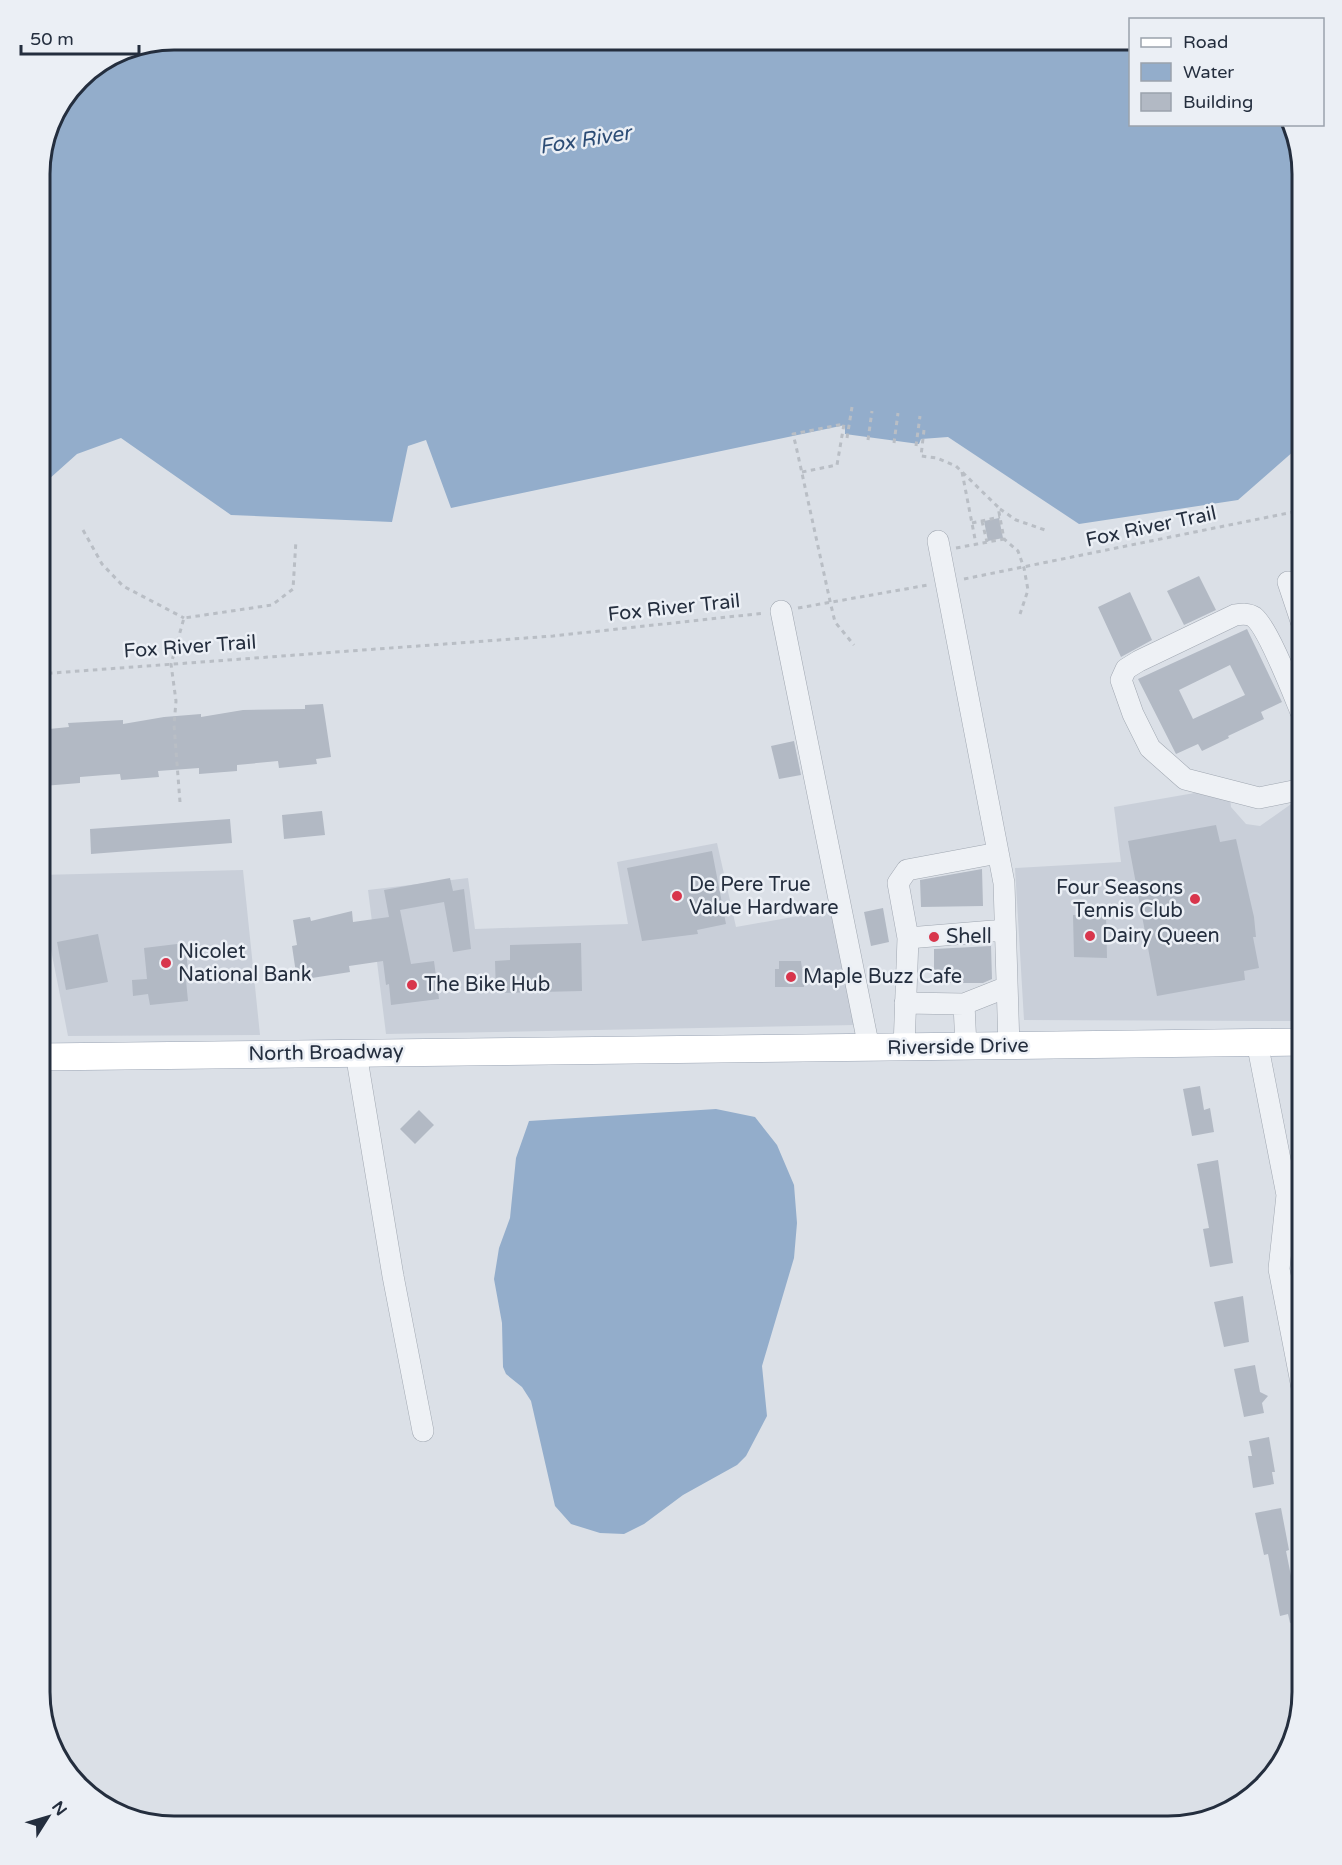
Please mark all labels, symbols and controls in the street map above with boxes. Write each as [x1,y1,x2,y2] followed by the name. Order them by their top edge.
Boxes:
[21,18,140,56] scale bar
[1129,18,1324,126] legend
[30,28,74,50] text: 50 m
[1183,31,1228,53] text: Road
[1183,61,1234,83] text: Water
[1183,91,1253,113] text: Building
[537,120,635,160] water label: Fox River
[1083,501,1219,553] street label: Fox River Trail
[607,589,741,627] street label: Fox River Trail
[123,630,257,664] street label: Fox River Trail
[689,873,839,920] place label: De Pere True Value Hardware
[1056,876,1183,923] place label: Four Seasons Tennis Club
[670,889,684,903] marker: De Pere True Value Hardware
[1188,892,1202,906] marker: Four Seasons Tennis Club
[1102,924,1220,948] place label: Dairy Queen
[946,925,992,949] place label: Shell
[1083,929,1097,943] marker: Dairy Queen
[927,930,941,944] marker: Shell
[178,940,312,987] place label: Nicolet National Bank
[159,956,173,970] marker: Nicolet National Bank
[803,965,962,989] place label: Maple Buzz Cafe
[784,970,798,984] marker: Maple Buzz Cafe
[424,973,550,997] place label: The Bike Hub
[405,978,419,992] marker: The Bike Hub
[887,1034,1029,1060] street label: Riverside Drive
[248,1040,404,1066] street label: North Broadway
[18,1787,78,1847] north arrow
[47,1797,71,1820] text: N

